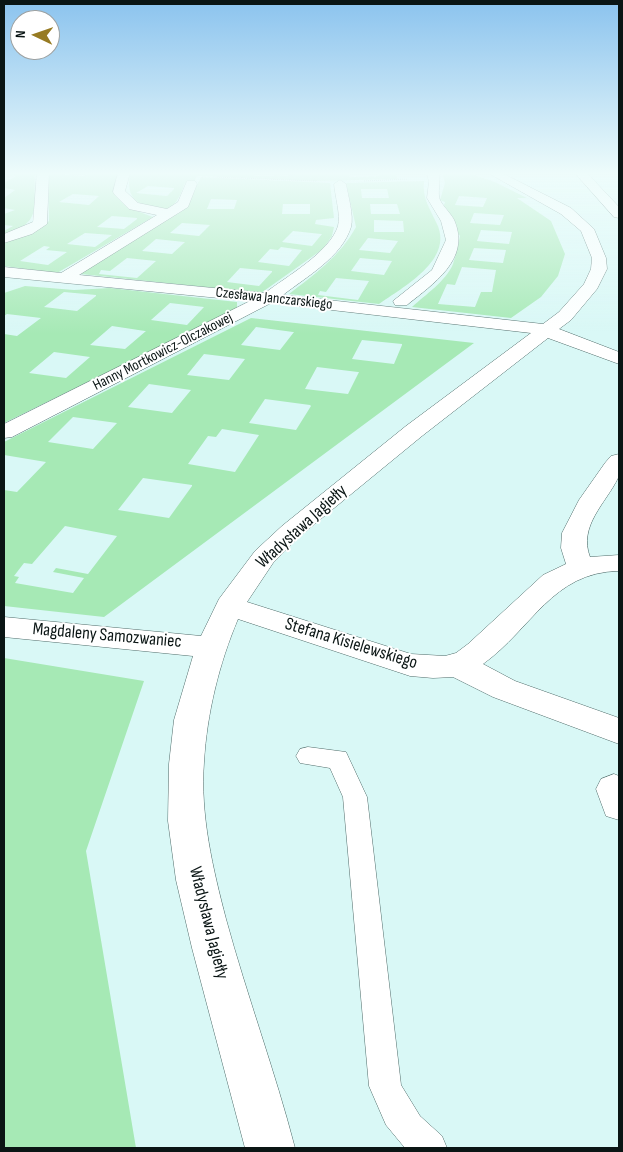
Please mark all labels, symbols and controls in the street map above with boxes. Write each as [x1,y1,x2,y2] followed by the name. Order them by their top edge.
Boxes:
[10,10,60,60] north arrow
[12,30,29,38] text: N
[215,284,333,314] street label: Czesława Janczarskiego
[90,309,236,395] street label: Hanny Mortkowicz-Olczakowej
[252,480,352,574] street label: Władysława Jagiełły
[282,614,420,674] street label: Stefana Kisielewskiego
[32,619,182,653] street label: Magdaleny Samozwaniec
[184,865,232,981] street label: Władysława Jagiełły

